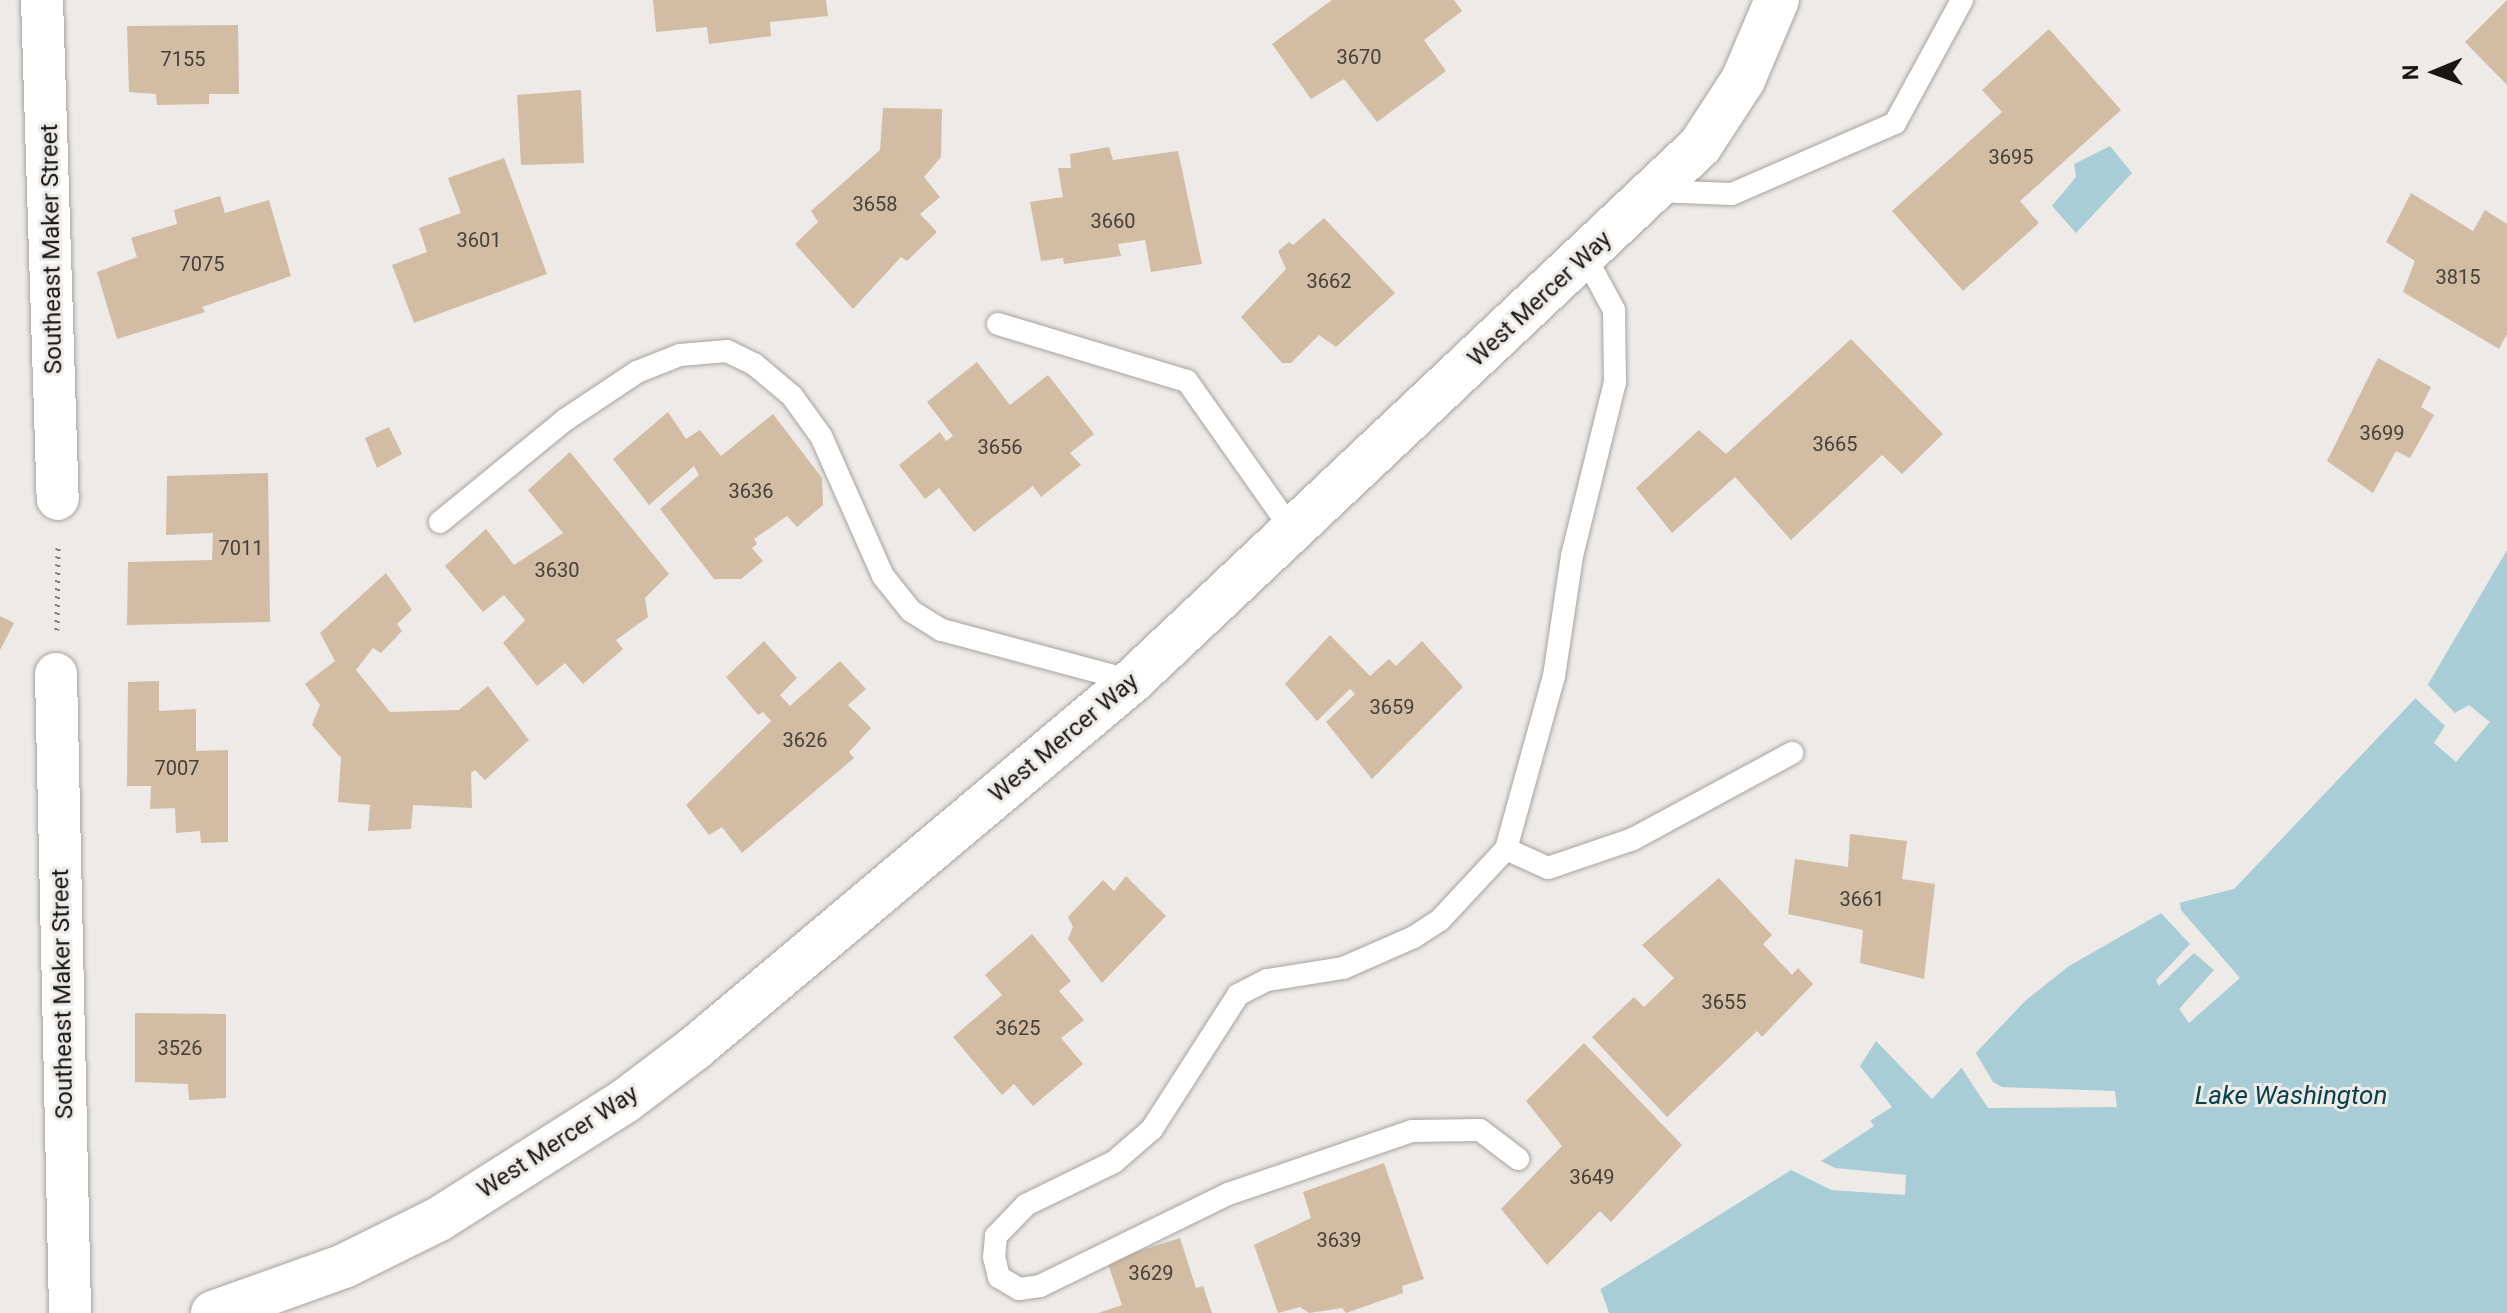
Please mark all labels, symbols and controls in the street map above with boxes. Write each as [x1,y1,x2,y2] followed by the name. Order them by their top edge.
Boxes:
[2395,32,2475,112] north arrow
[1337,45,1381,69] house number: 3670
[161,47,205,71] house number: 7155
[2398,64,2423,80] text: N
[35,124,69,374] street label: Southeast Maker Street
[1989,145,2033,169] house number: 3695
[853,192,897,216] house number: 3658
[1091,209,1135,233] house number: 3660
[1462,225,1618,373] street label: West Mercer Way
[457,228,501,252] house number: 3601
[180,252,224,276] house number: 7075
[2436,265,2480,289] house number: 3815
[1307,269,1351,293] house number: 3662
[2360,421,2404,445] house number: 3699
[1813,432,1857,456] house number: 3665
[978,435,1022,459] house number: 3656
[729,479,773,503] house number: 3636
[219,536,263,560] house number: 7011
[535,558,579,582] house number: 3630
[984,667,1144,809] street label: West Mercer Way
[1370,695,1414,719] house number: 3659
[783,728,827,752] house number: 3626
[155,756,199,780] house number: 7007
[46,869,80,1119] street label: Southeast Maker Street
[1840,887,1884,911] house number: 3661
[1702,990,1746,1014] house number: 3655
[996,1016,1040,1040] house number: 3625
[158,1036,202,1060] house number: 3526
[472,1079,644,1205] street label: West Mercer Way
[2195,1080,2387,1112] water label: Lake Washington
[1570,1165,1614,1189] house number: 3649
[1317,1228,1361,1252] house number: 3639
[1129,1261,1173,1285] house number: 3629

